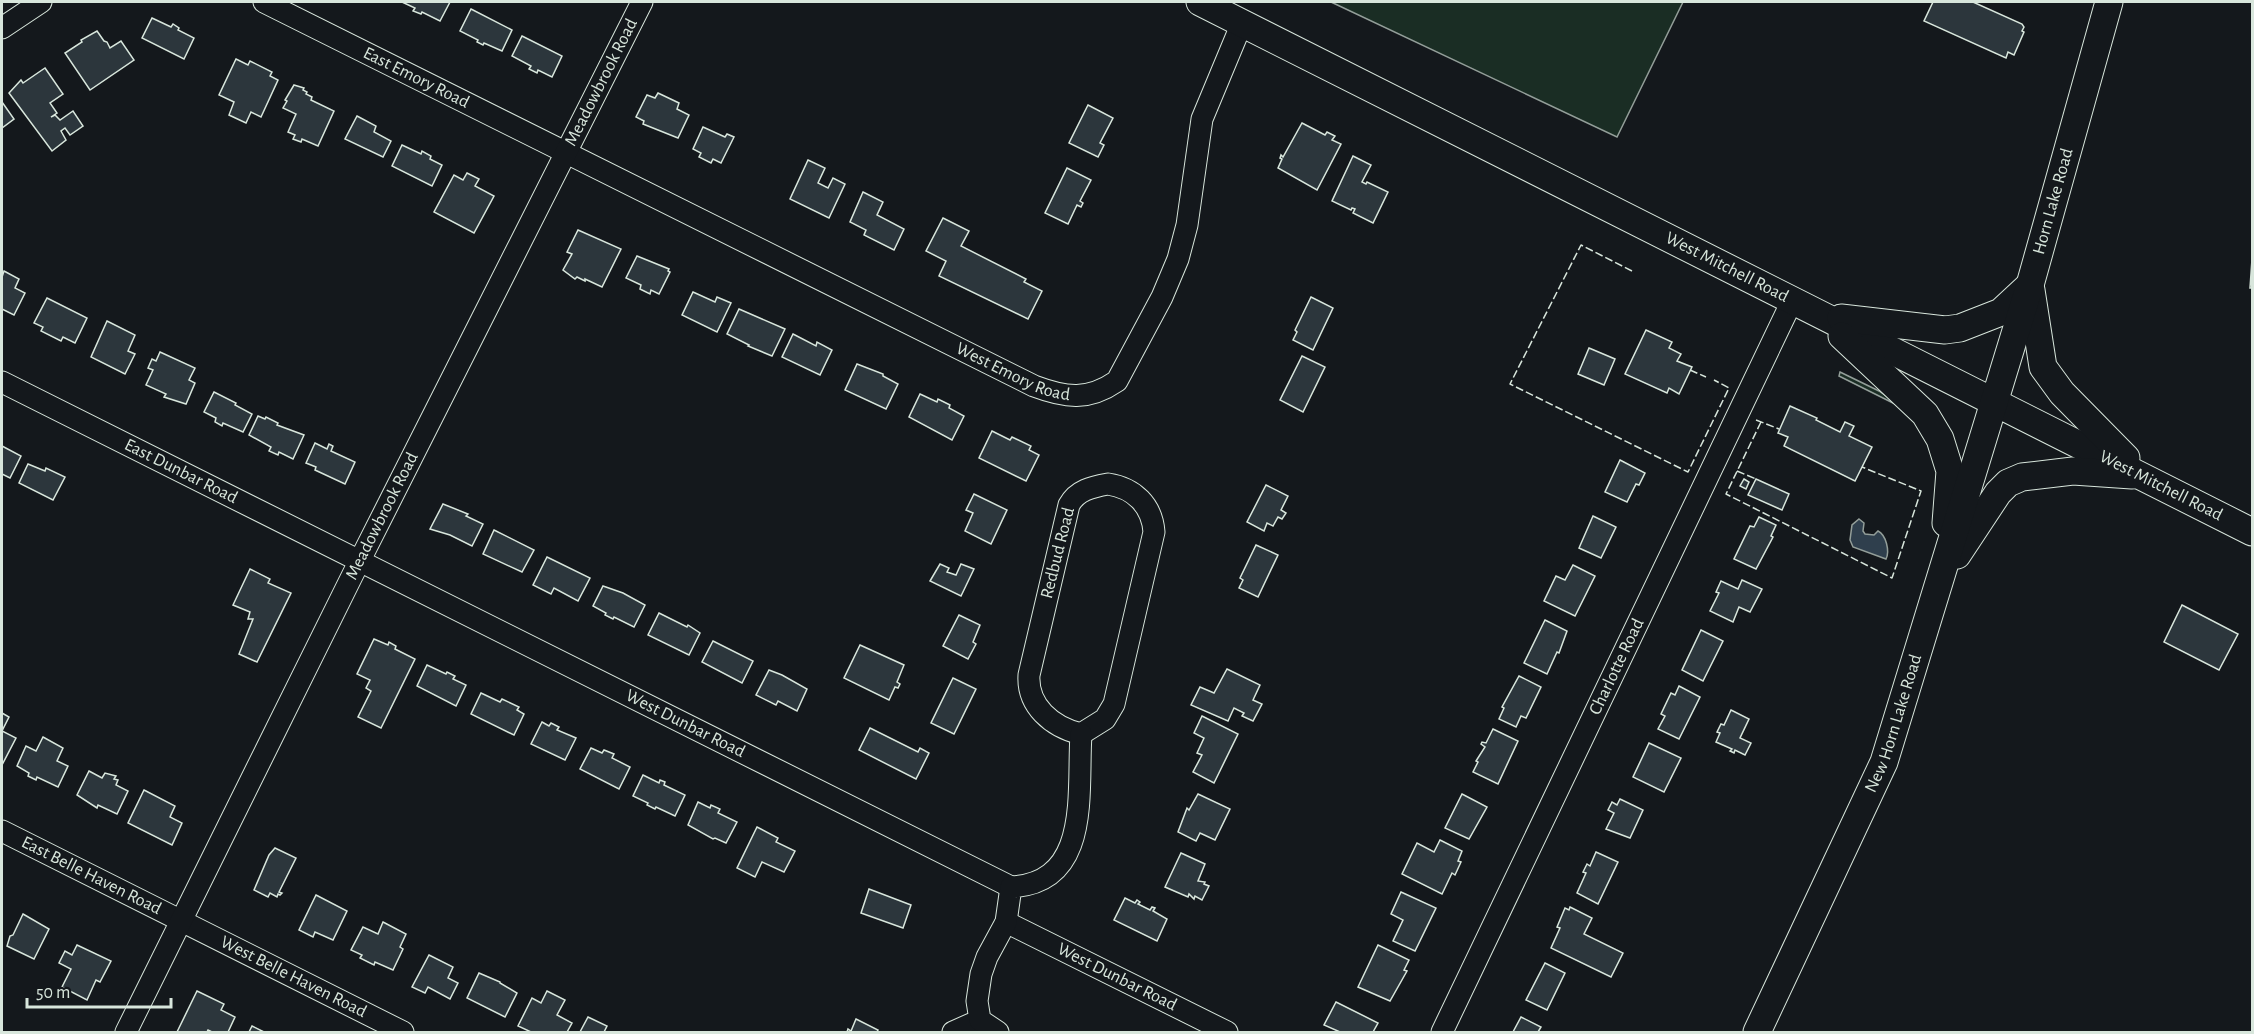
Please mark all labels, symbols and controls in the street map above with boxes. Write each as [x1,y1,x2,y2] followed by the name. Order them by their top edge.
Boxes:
[562,16,641,149] street label: Meadowbrook Road
[360,44,472,112] street label: East Emory Road
[2030,146,2077,257] street label: Horn Lake Road
[1662,229,1791,306] street label: West Mitchell Road
[953,340,1071,404] street label: West Emory Road
[121,436,240,507] street label: East Dunbar Road
[2096,448,2225,525] street label: West Mitchell Road
[343,450,422,583] street label: Meadowbrook Road
[1038,505,1078,601] street label: Redbud Road
[1586,616,1648,718] street label: Charlotte Road
[1862,652,1925,796] street label: New Horn Lake Road
[623,687,748,761] street label: West Dunbar Road
[19,833,164,918] street label: East Belle Haven Road
[217,933,369,1021] street label: West Belle Haven Road
[1054,940,1180,1014] street label: West Dunbar Road
[27,971,171,1009] scale bar
[36,984,70,1002] text: 50 m

